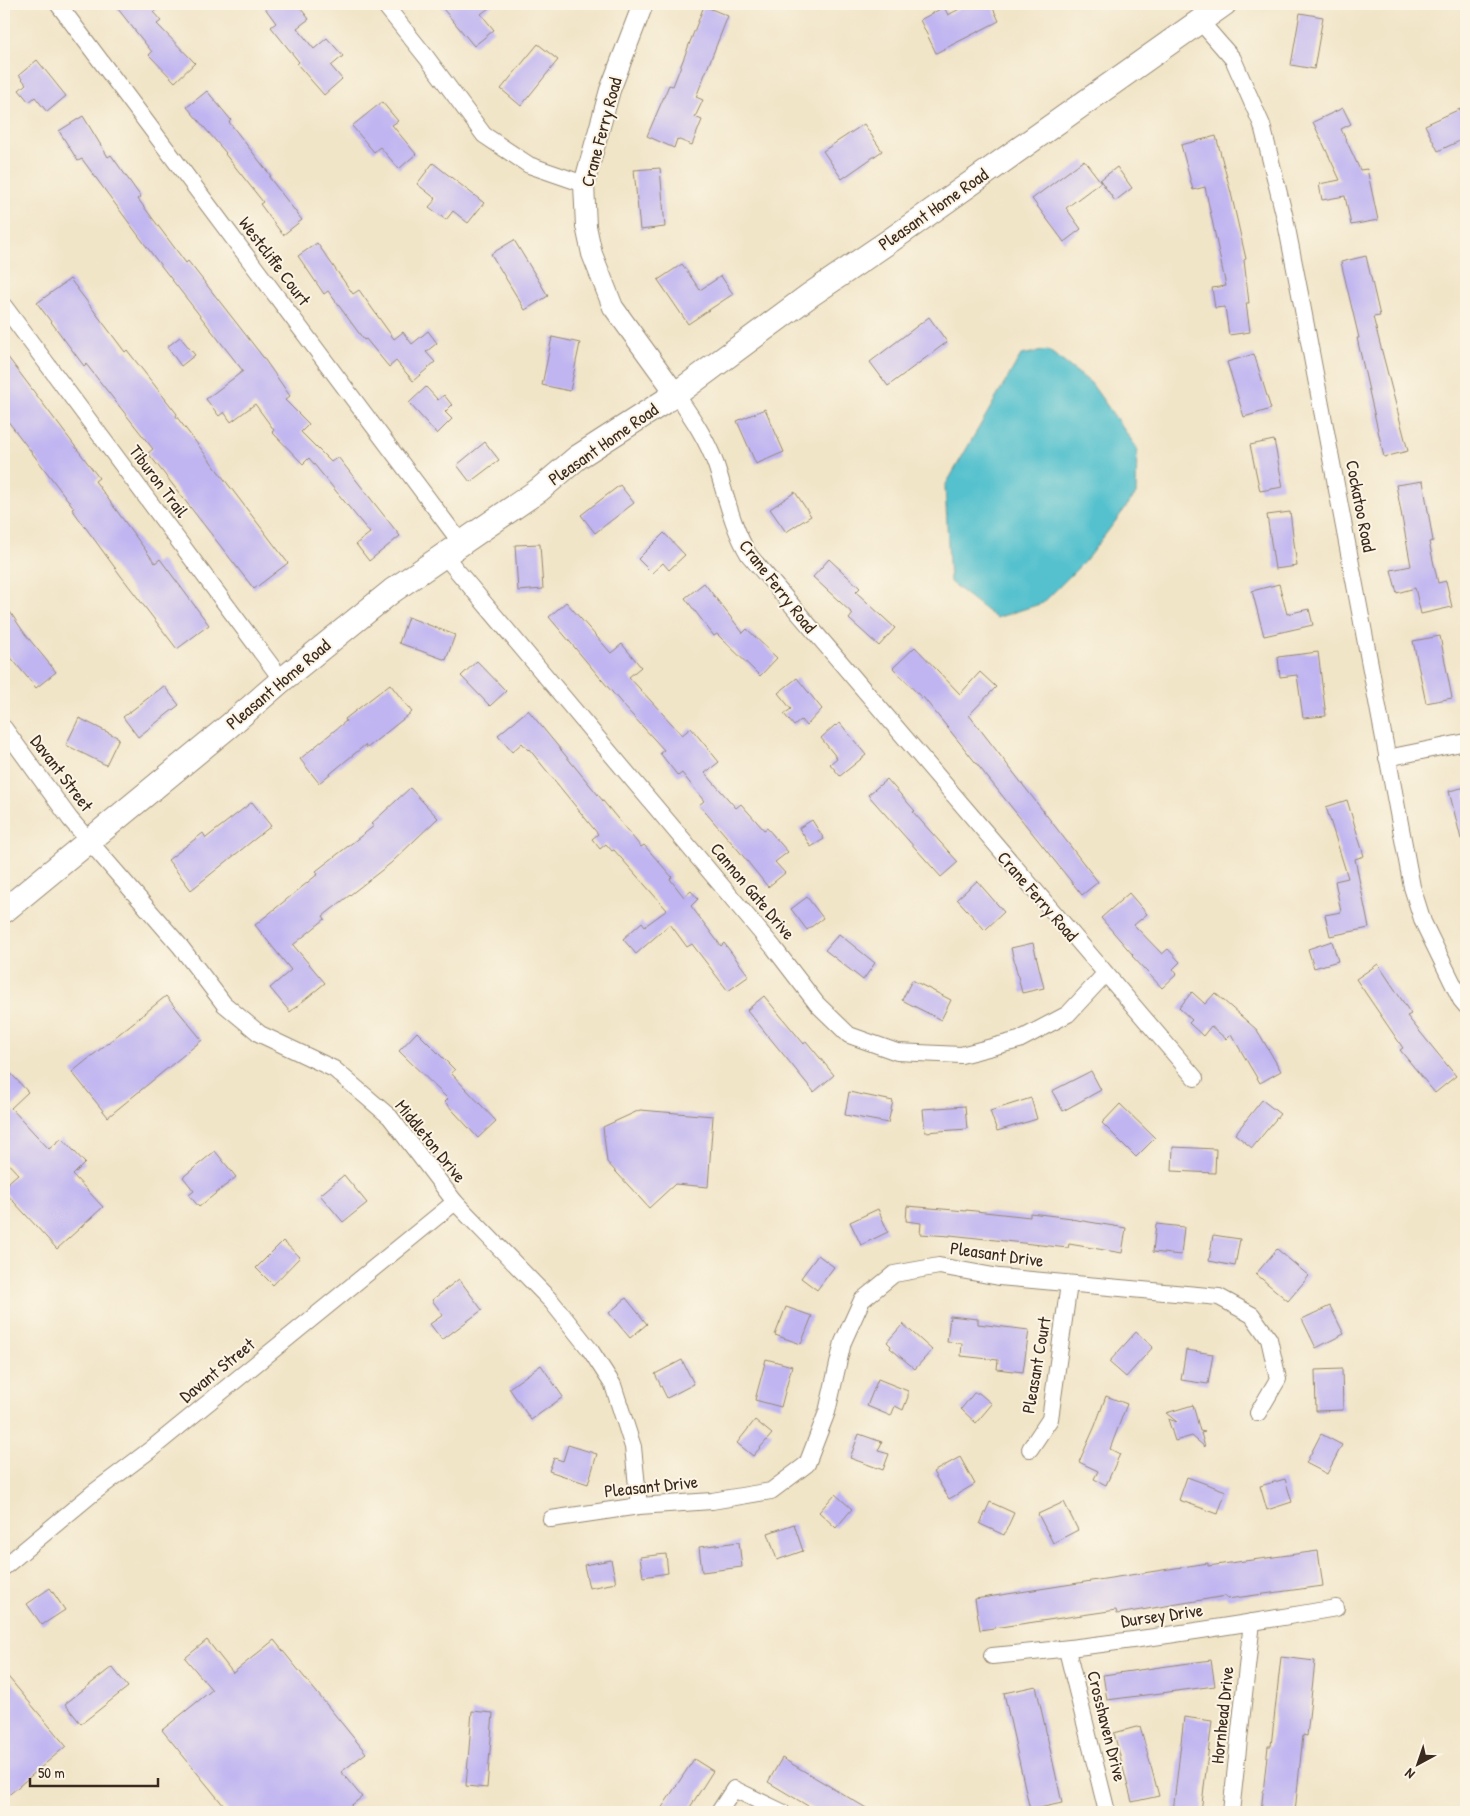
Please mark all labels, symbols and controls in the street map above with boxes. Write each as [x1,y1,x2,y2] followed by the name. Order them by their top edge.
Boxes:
[574,75,628,189] street label: Crane Ferry Road
[873,162,993,256] street label: Pleasant Home Road
[233,211,317,311] street label: Westcliffe Court
[543,397,663,491] street label: Pleasant Home Road
[124,440,195,523] street label: Tiburon Trail
[1340,458,1382,554] street label: Cockatoo Road
[734,534,822,638] street label: Crane Ferry Road
[221,633,335,735] street label: Pleasant Home Road
[25,729,100,817] street label: Davant Street
[705,837,801,945] street label: Cannon Gate Drive
[992,845,1084,947] street label: Crane Ferry Road
[390,1094,472,1188] street label: Middleton Drive
[949,1235,1045,1273] street label: Pleasant Drive
[1015,1314,1057,1415] street label: Pleasant Court
[174,1331,261,1408] street label: Davant Street
[603,1469,699,1503] street label: Pleasant Drive
[1119,1597,1205,1633] street label: Dursey Drive
[1204,1665,1240,1765] street label: Hornhead Drive
[1081,1668,1133,1784] street label: Crosshaven Drive
[1392,1738,1442,1788] north arrow
[30,1756,158,1788] scale bar
[38,1762,65,1783] text: 50 m
[1400,1764,1418,1784] text: N

